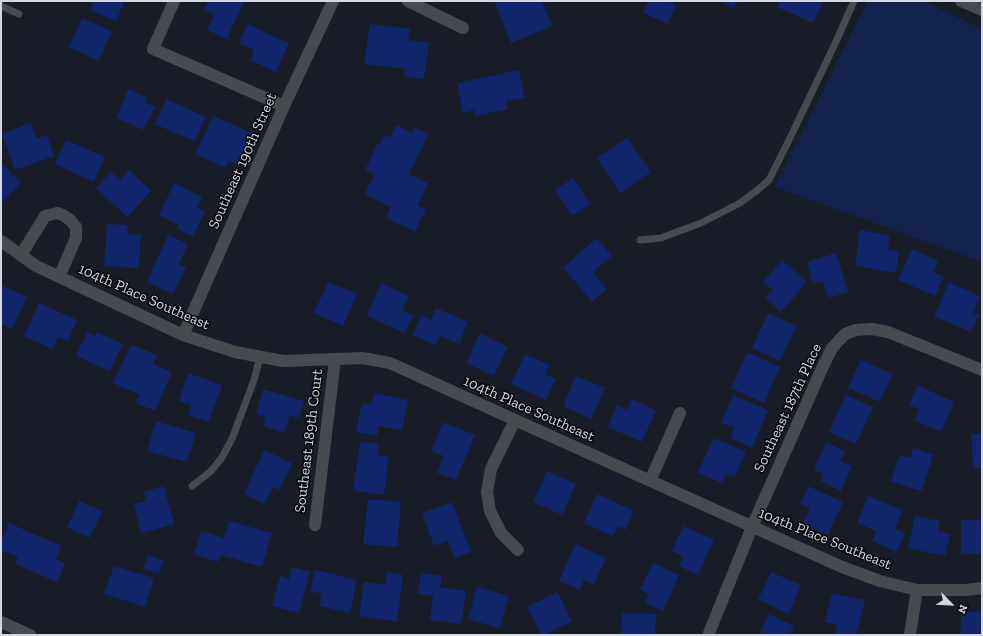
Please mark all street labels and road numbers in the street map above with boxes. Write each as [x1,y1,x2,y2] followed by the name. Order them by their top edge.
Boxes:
[205,90,281,232] street label: Southeast 190th Street
[76,260,212,334] street label: 104th Place Southeast
[750,341,826,475] street label: Southeast 187th Place
[291,368,327,514] street label: Southeast 189th Court
[461,372,597,446] street label: 104th Place Southeast
[756,504,894,574] street label: 104th Place Southeast

